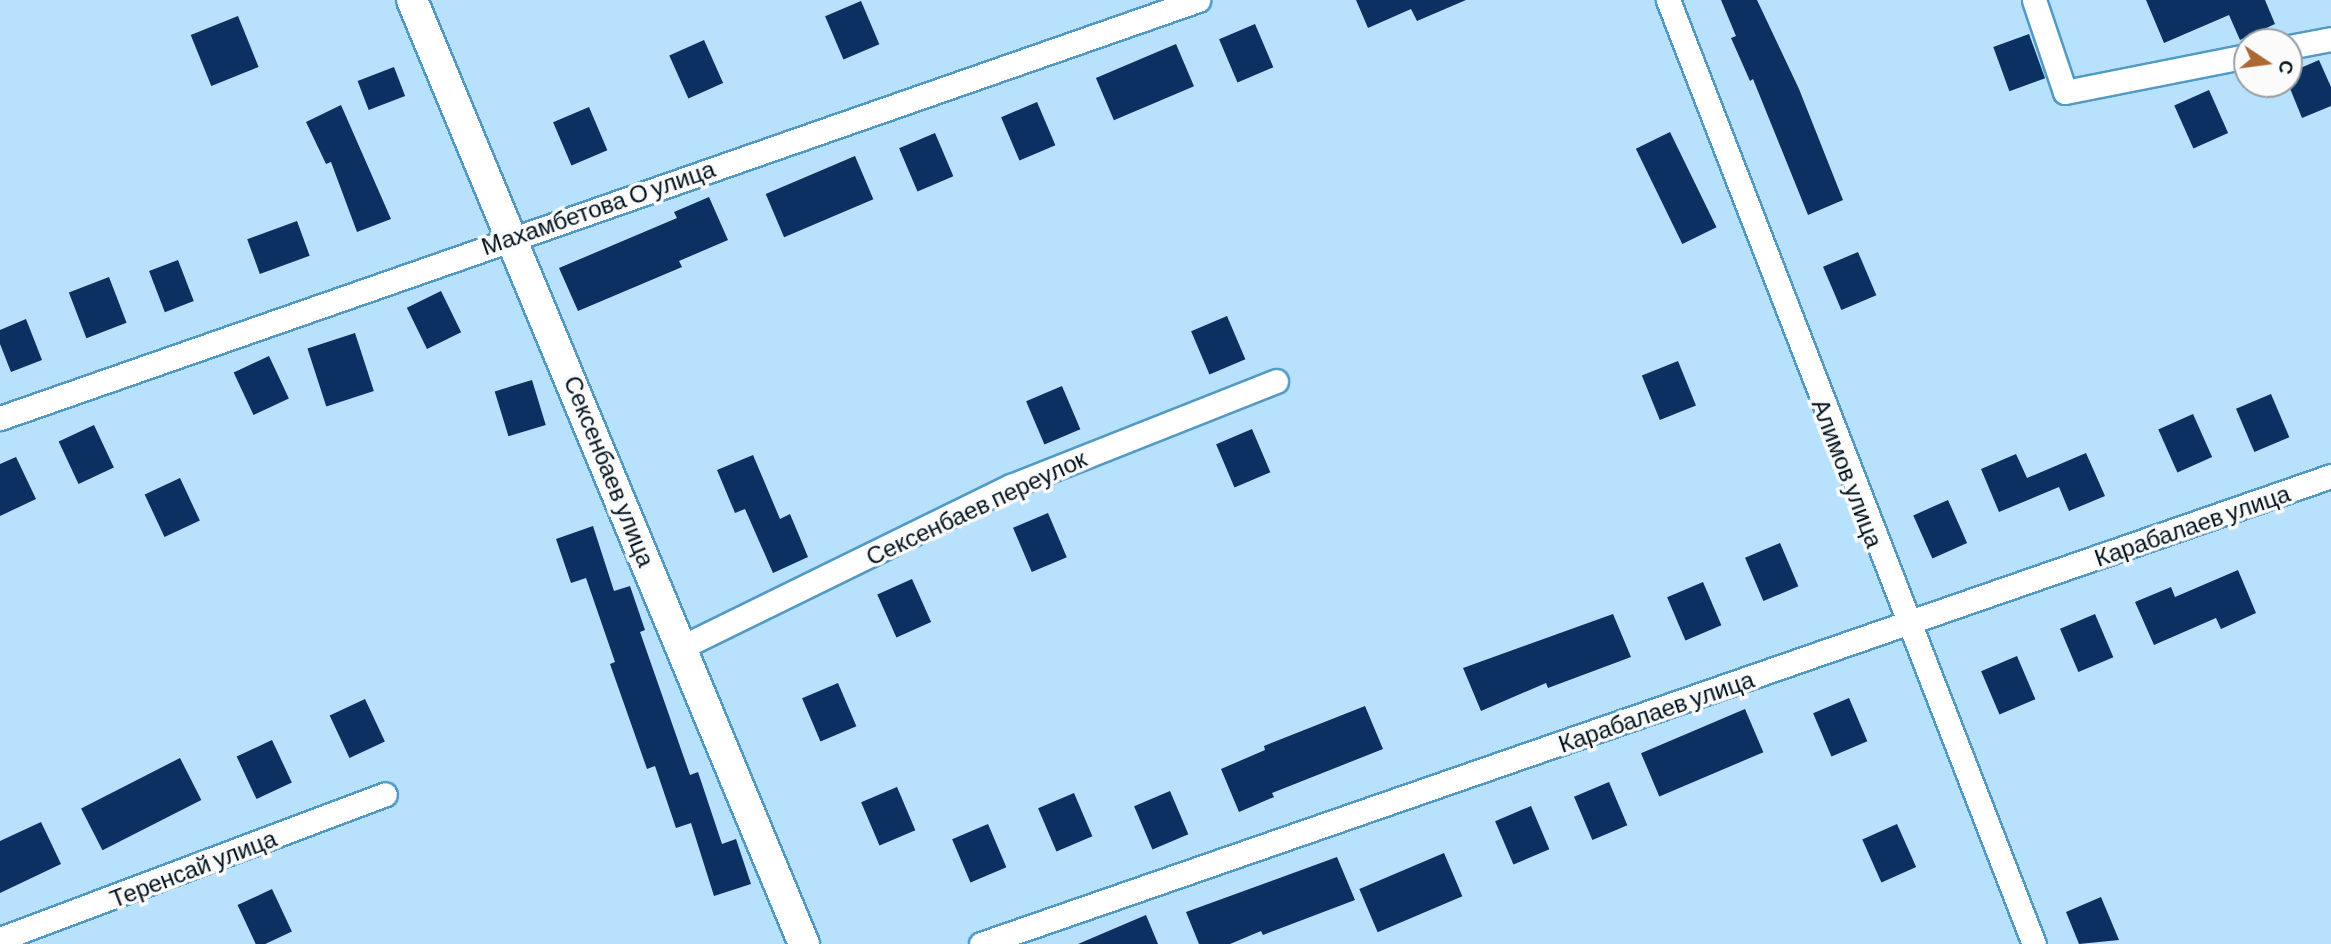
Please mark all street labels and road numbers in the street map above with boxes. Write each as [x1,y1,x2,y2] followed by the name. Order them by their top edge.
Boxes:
[477,153,719,261] street label: Махамбетова О улица
[559,371,661,571] street label: Сексенбаев улица
[1806,395,1890,551] street label: Алимов улица
[861,443,1091,571] street label: Сексенбаев переулок
[2090,478,2294,572] street label: Карабалаев улица
[1554,664,1758,758] street label: Карабалаев улица
[106,823,280,913] street label: Теренсай улица

